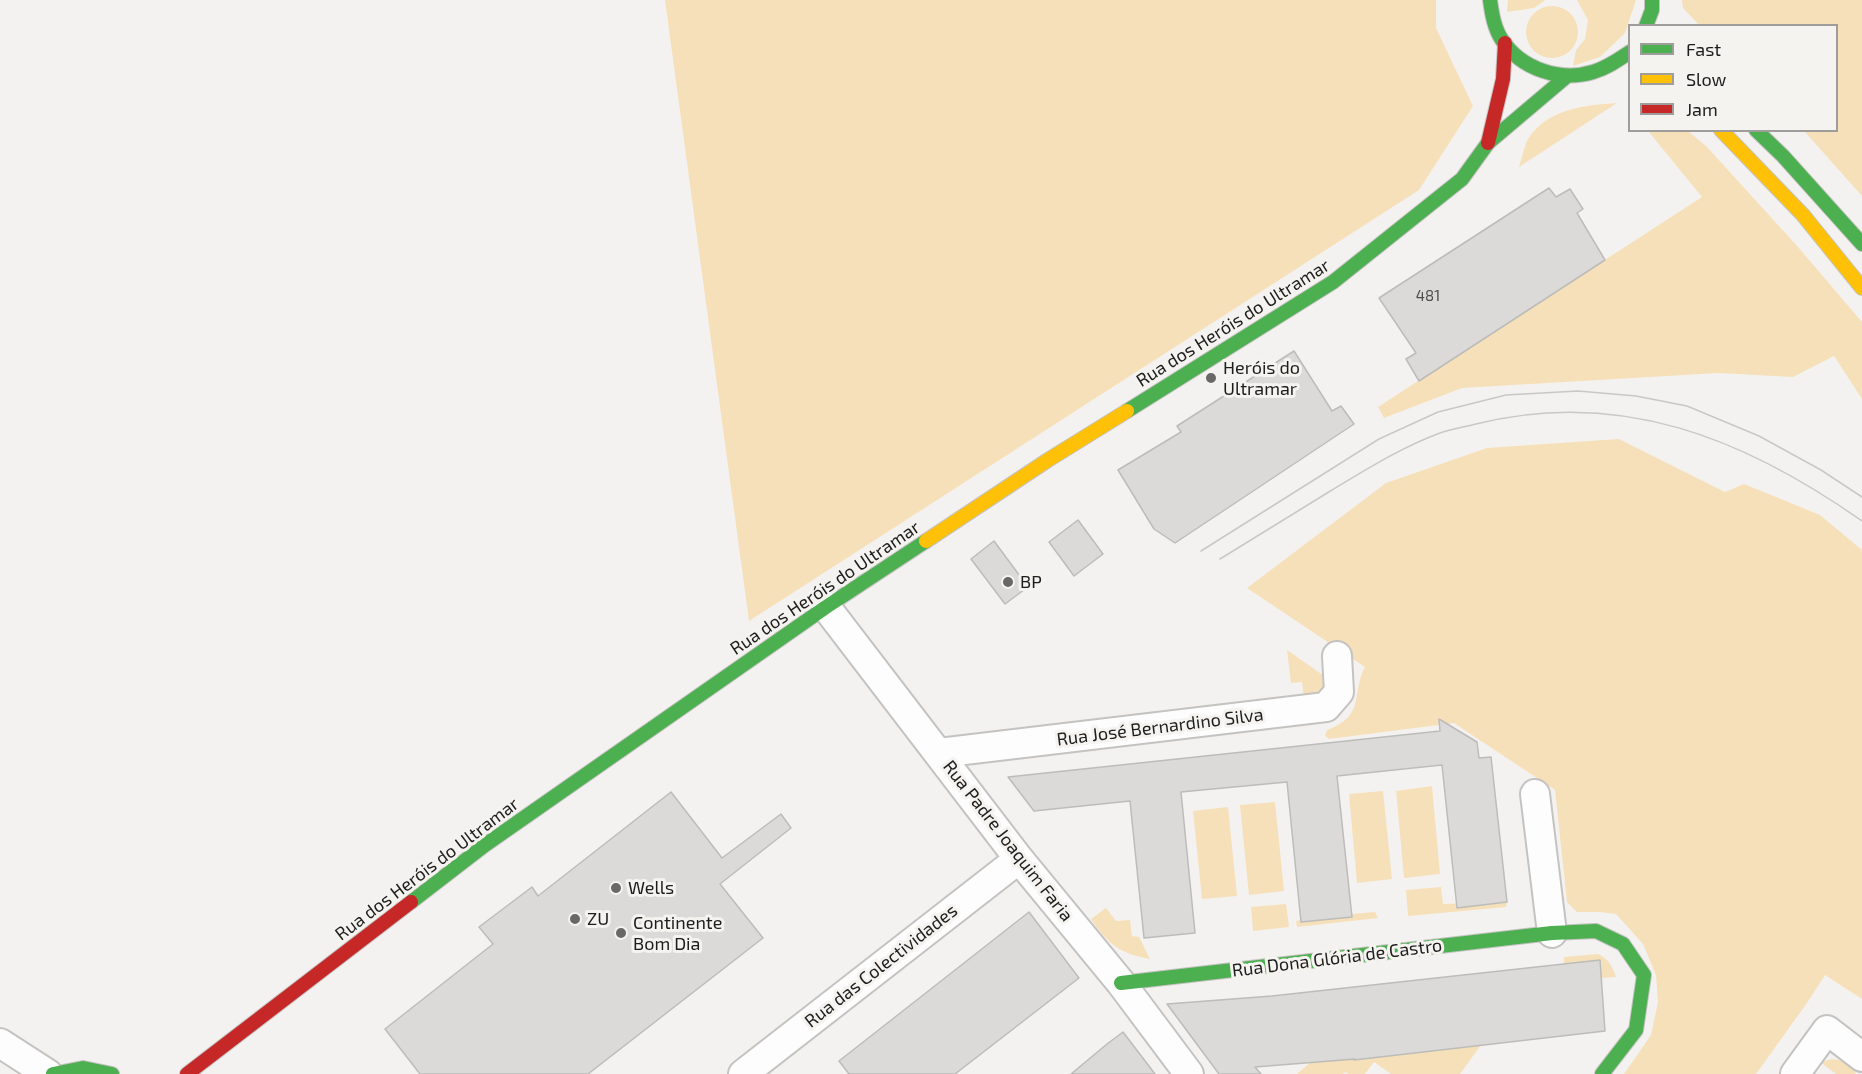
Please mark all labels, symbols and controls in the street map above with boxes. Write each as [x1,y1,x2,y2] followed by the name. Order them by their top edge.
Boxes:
[1628,24,1838,132] legend
[1686,38,1721,60] text: Fast
[1686,68,1726,90] text: Slow
[1686,98,1718,120] text: Jam
[1132,254,1334,392] street label: Rua dos Heróis do Ultramar
[1416,287,1440,305] house number: 481
[1223,357,1300,400] place label: Heróis do Ultramar
[1204,371,1218,385] marker: Heróis do Ultramar
[726,516,924,660] street label: Rua dos Heróis do Ultramar
[1020,571,1042,593] place label: BP
[1001,575,1015,589] marker: BP
[1055,704,1265,750] street label: Rua José Bernardino Silva
[938,756,1078,926] street label: Rua Padre Joaquim Faria
[331,793,523,945] street label: Rua dos Heróis do Ultramar
[628,877,674,899] place label: Wells
[609,881,623,895] marker: Wells
[800,900,962,1032] street label: Rua das Colectividades
[587,908,609,930] place label: ZU
[568,912,582,926] marker: ZU
[633,912,722,954] place label: Continente Bom Dia
[614,926,628,940] marker: Continente Bom Dia
[1231,934,1443,982] street label: Rua Dona Glória de Castro

